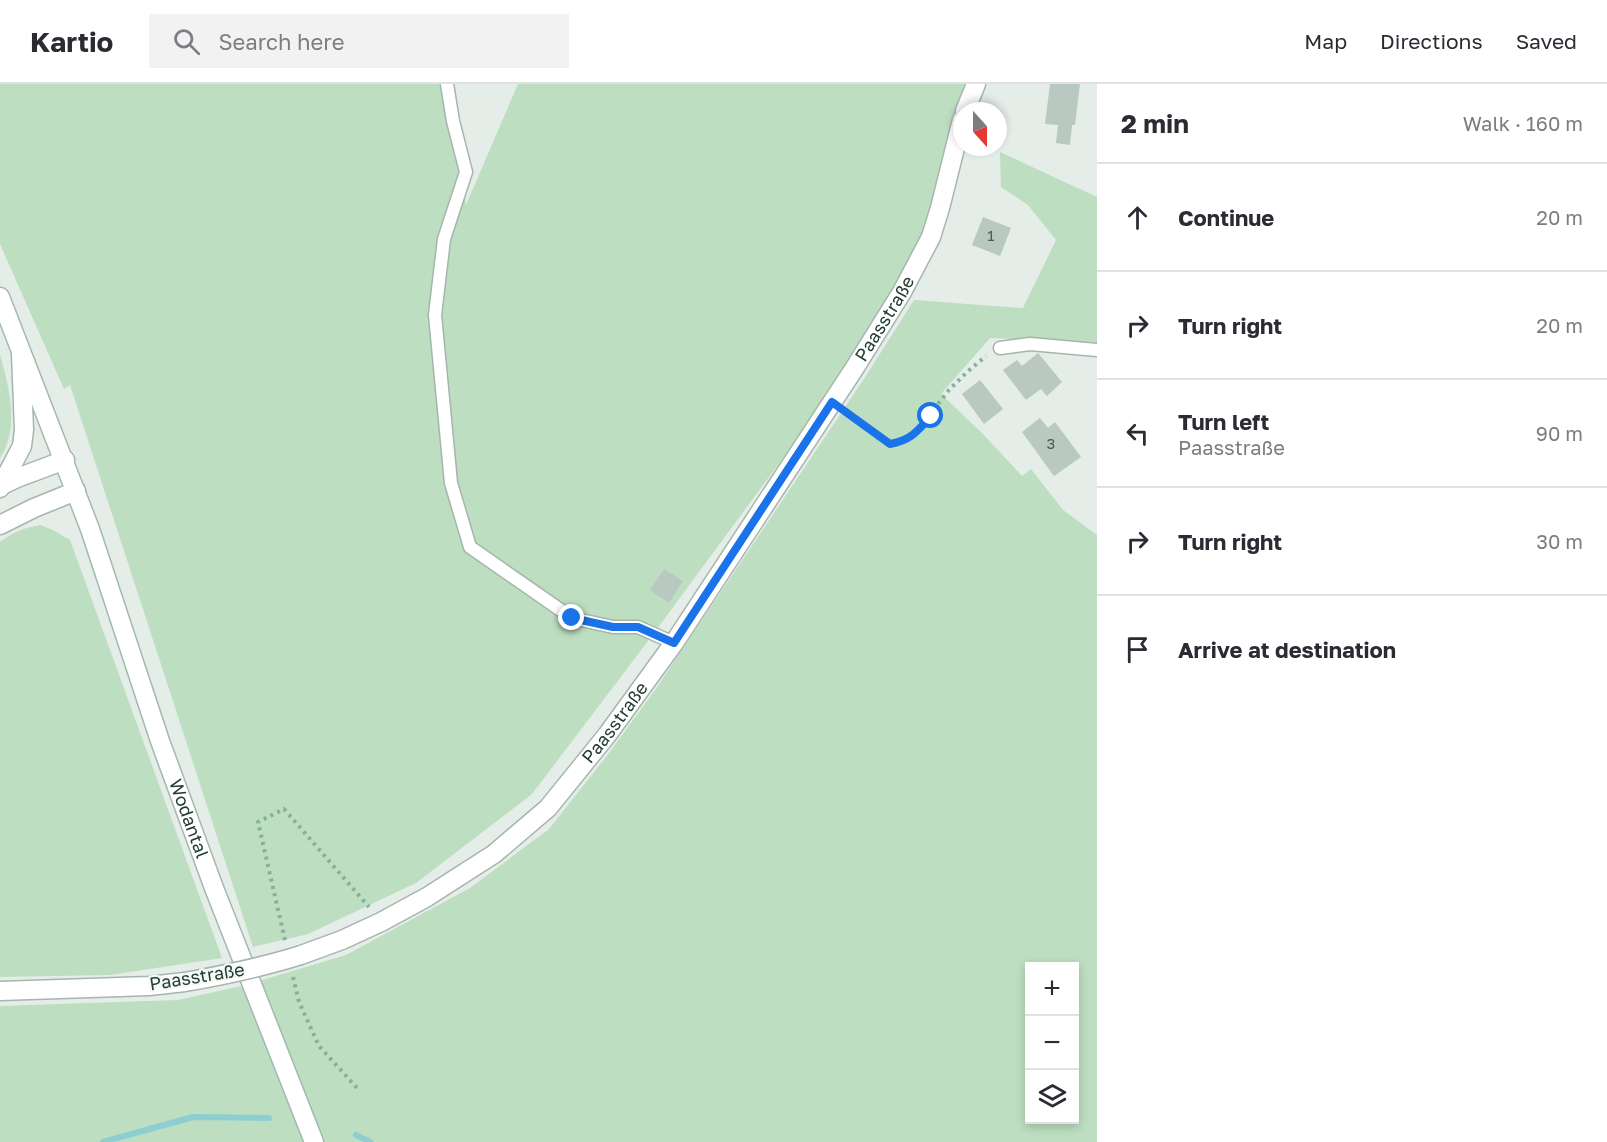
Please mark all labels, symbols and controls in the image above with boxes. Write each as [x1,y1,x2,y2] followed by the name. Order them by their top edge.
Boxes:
[149,14,569,68] search box
[30,25,113,58] text: Kartio
[170,25,203,58] icon: search
[218,28,344,55] text: Search here
[1304,28,1347,54] text: Map
[1380,28,1483,54] text: Directions
[1516,28,1577,54] text: Saved
[953,102,1007,156] north arrow
[1121,108,1189,139] text: 2 min
[1463,111,1583,135] text: Walk · 160 m
[1121,201,1154,234] icon: ahead
[1178,204,1274,231] text: Continue
[1536,205,1583,229] text: 20 m
[987,226,995,244] house number: 1
[850,272,918,365] street label: Paasstraße
[1121,309,1154,342] icon: right
[1178,312,1282,339] text: Turn right
[1536,313,1583,337] text: 20 m
[917,402,943,428] route start
[1178,408,1269,435] text: Turn left
[1121,417,1154,450] icon: left
[1536,421,1583,445] text: 90 m
[1047,434,1055,452] house number: 3
[1178,435,1285,459] text: Paasstraße
[1121,525,1154,558] icon: right
[1178,528,1282,555] text: Turn right
[1536,529,1583,553] text: 30 m
[558,604,584,630] route end
[1121,633,1154,666] icon: arrive
[1178,636,1396,663] text: Arrive at destination
[577,677,652,767] street label: Paasstraße
[165,776,214,861] street label: Wodantal
[148,958,246,994] street label: Paasstraße
[1025,962,1079,1124] map controls
[1025,962,1079,1016] button: +
[1025,1016,1079,1070] button: −
[1025,1070,1079,1124] button: layers

